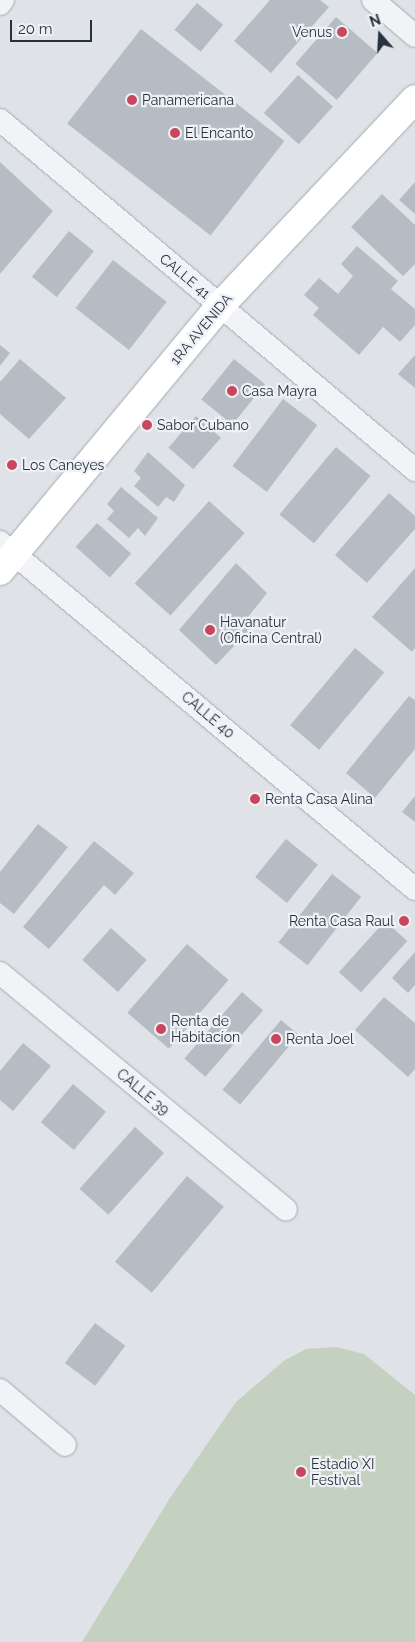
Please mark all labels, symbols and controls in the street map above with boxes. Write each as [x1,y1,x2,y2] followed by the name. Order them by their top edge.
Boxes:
[12,10,95,42] scale bar
[355,10,405,60] north arrow
[367,12,383,30] text: N
[18,20,53,38] text: 20 m
[292,24,332,40] place label: Venus
[336,26,348,38] marker: Venus
[142,92,234,108] place label: Panamericana
[126,94,138,106] marker: Panamericana
[185,125,254,141] place label: El Encanto
[169,127,181,139] marker: El Encanto
[156,250,214,302] street label: CALLE 41
[166,290,236,368] street label: 1RA AVENIDA
[242,383,317,399] place label: Casa Mayra
[226,385,238,397] marker: Casa Mayra
[157,417,249,433] place label: Sabor Cubano
[141,419,153,431] marker: Sabor Cubano
[22,457,104,473] place label: Los Caneyes
[6,459,18,471] marker: Los Caneyes
[220,614,322,646] place label: Havanatur (Oficina Central)
[204,624,216,636] marker: Havanatur (Oficina Central)
[178,688,238,742] street label: CALLE 40
[265,791,373,807] place label: Renta Casa Alina
[249,793,261,805] marker: Renta Casa Alina
[289,913,394,929] place label: Renta Casa Raul
[398,915,410,927] marker: Renta Casa Raul
[171,1013,240,1046] place label: Renta de Habitacíon
[155,1023,167,1035] marker: Renta de Habitacíon
[286,1031,354,1047] place label: Renta Joel
[270,1033,282,1045] marker: Renta Joel
[113,1065,173,1119] street label: CALLE 39
[311,1456,375,1488] place label: Estadio XI Festival
[295,1466,307,1478] marker: Estadio XI Festival

